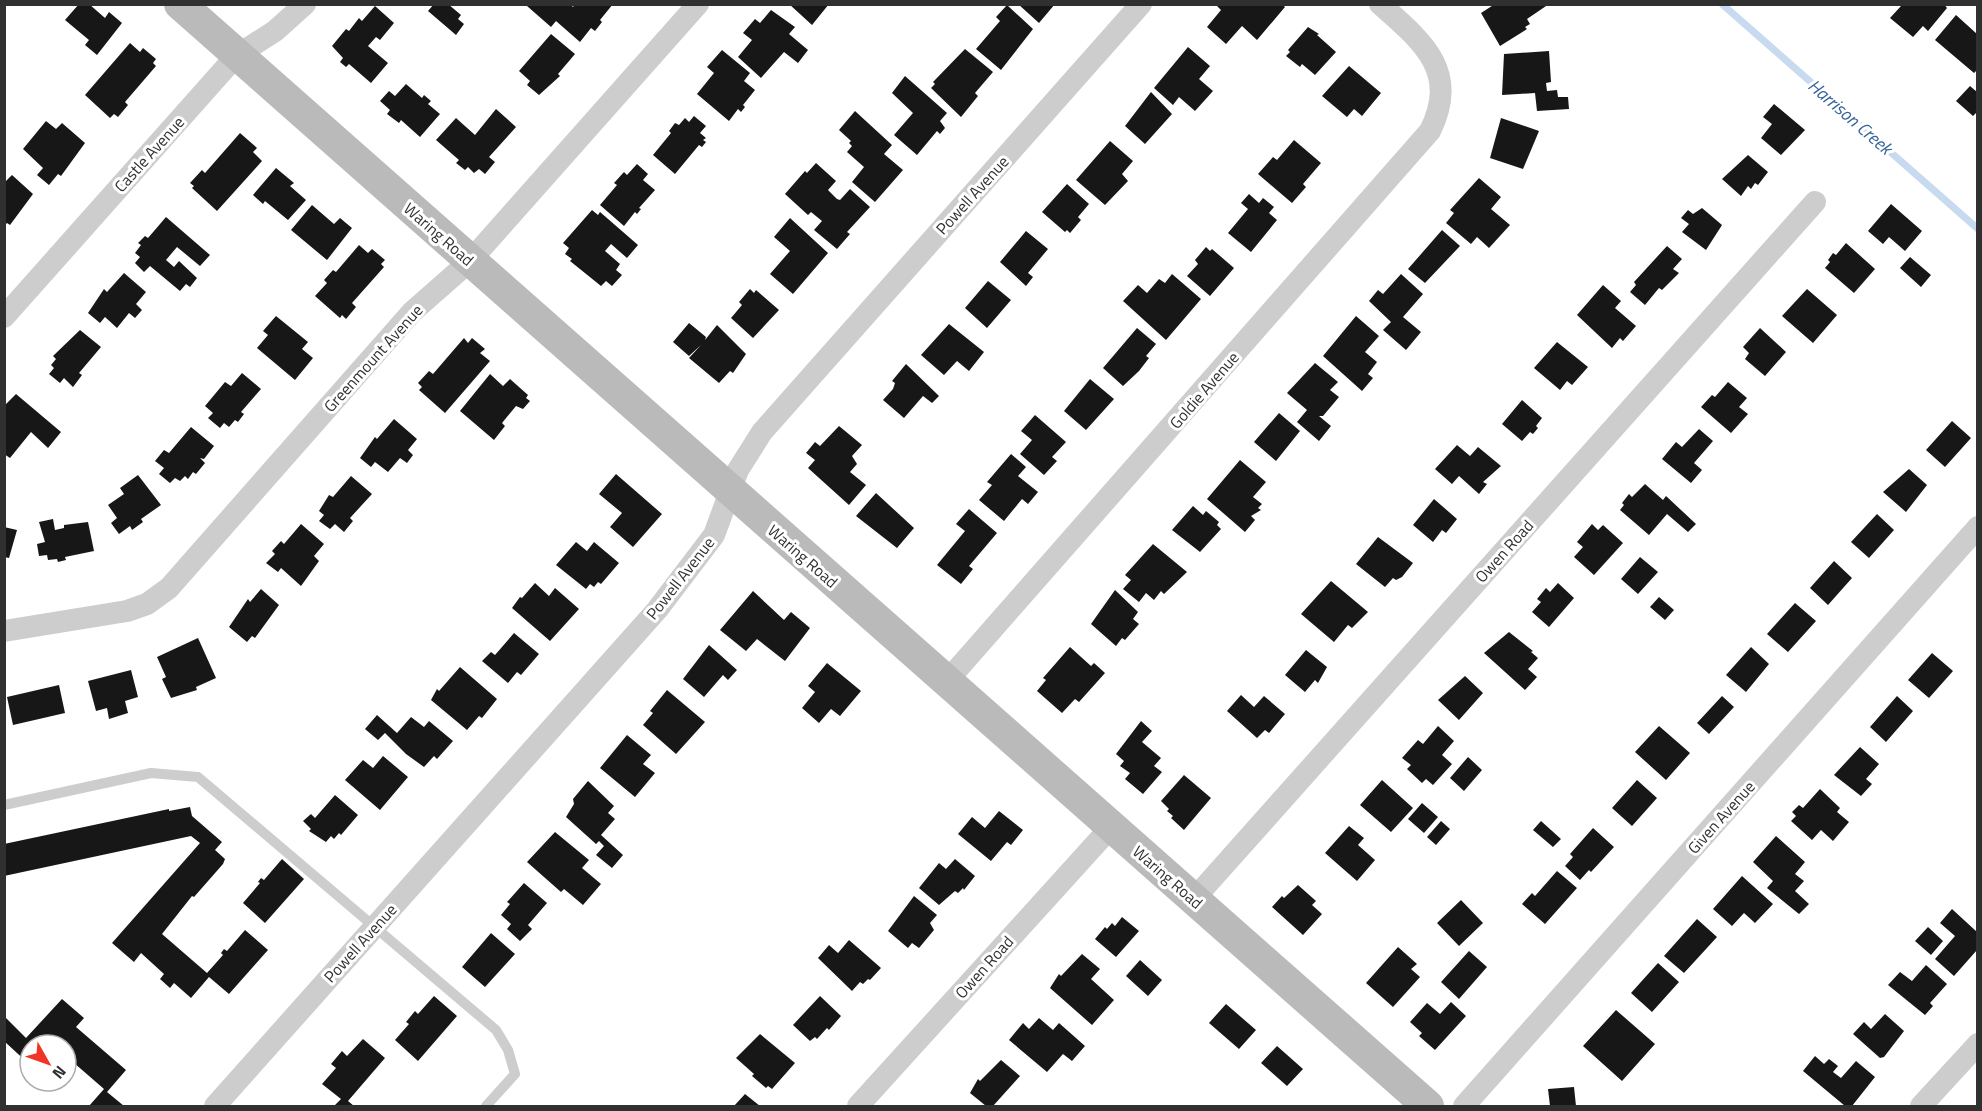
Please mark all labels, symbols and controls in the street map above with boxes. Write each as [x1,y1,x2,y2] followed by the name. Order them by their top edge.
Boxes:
[1802,72,1900,162] water label: Harrison Creek
[108,111,190,197] street label: Castle Avenue
[930,150,1014,240] street label: Powell Avenue
[399,197,479,271] street label: Waring Road
[318,299,428,417] street label: Greenmount Avenue
[1164,346,1244,434] street label: Goldie Avenue
[1469,514,1539,588] street label: Owen Road
[763,519,843,593] street label: Waring Road
[640,532,720,624] street label: Powell Avenue
[1682,775,1760,859] street label: Given Avenue
[1128,840,1208,914] street label: Waring Road
[318,898,402,988] street label: Powell Avenue
[949,930,1019,1004] street label: Owen Road
[18,1033,78,1093] north arrow
[47,1061,72,1085] text: N

